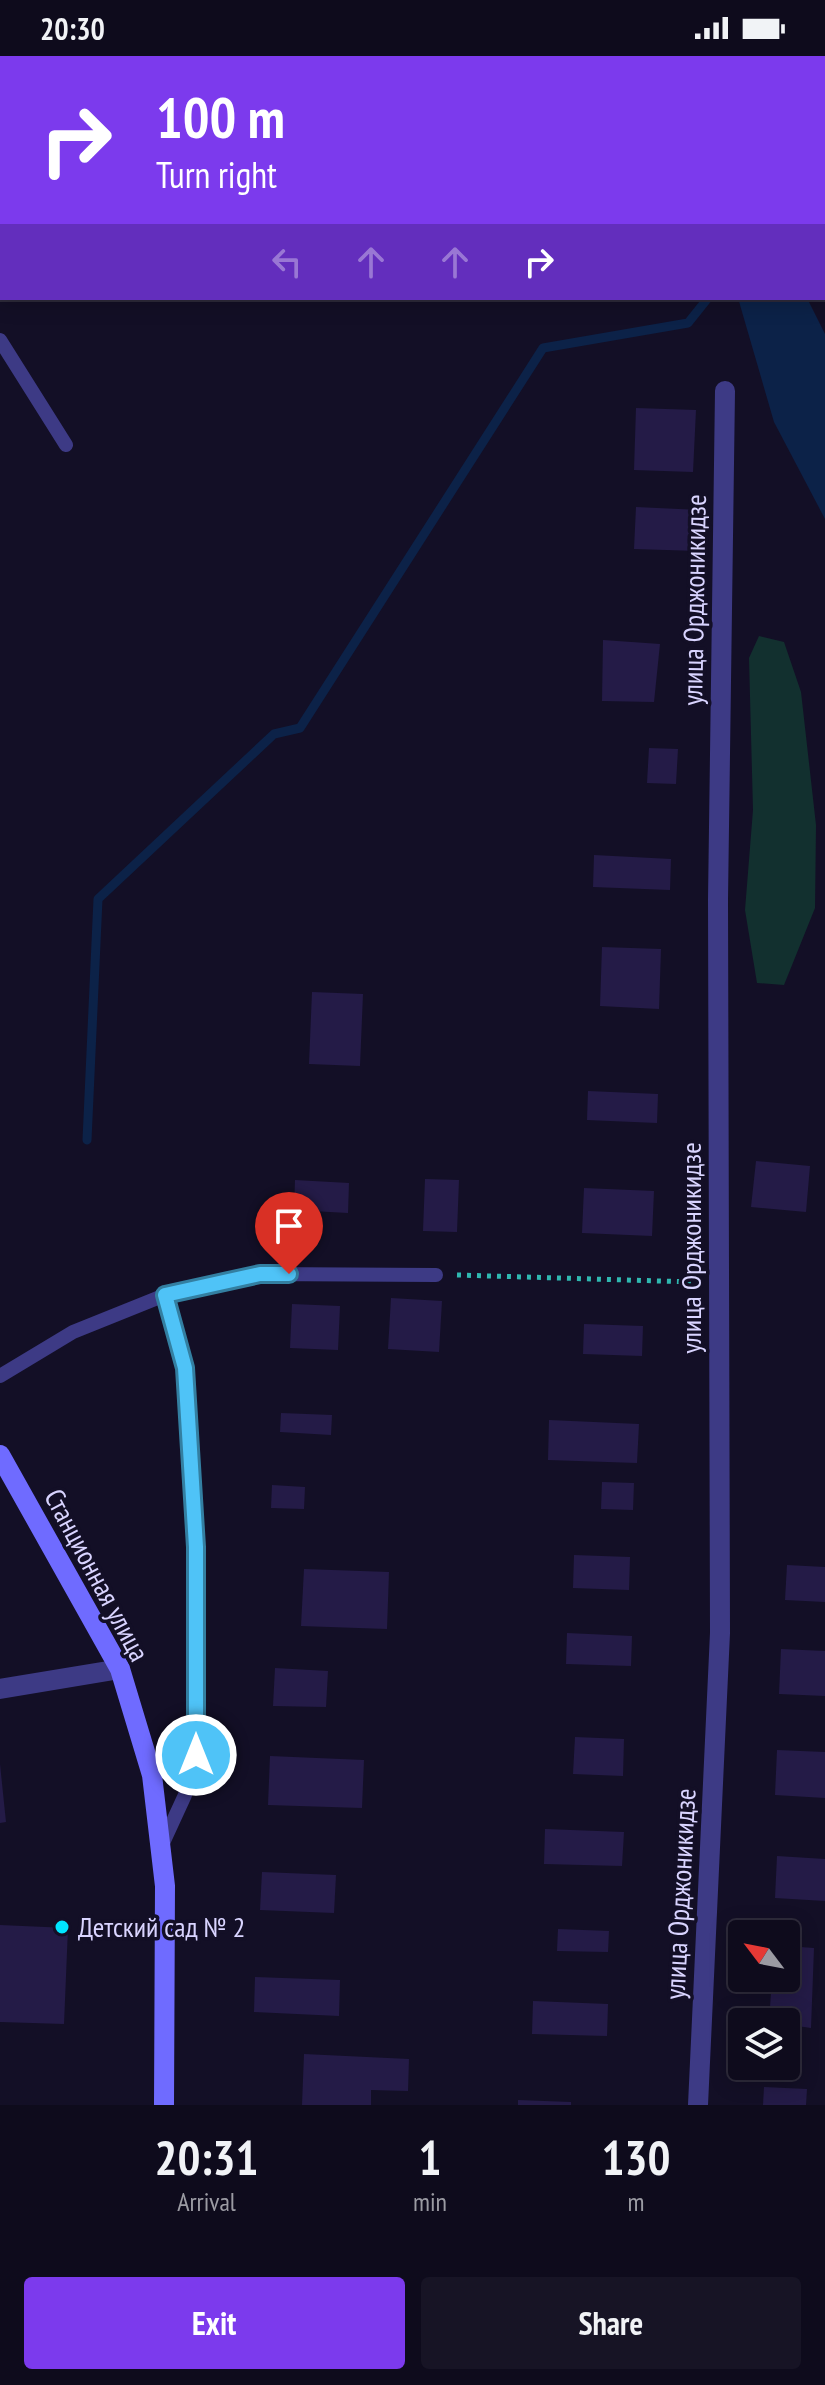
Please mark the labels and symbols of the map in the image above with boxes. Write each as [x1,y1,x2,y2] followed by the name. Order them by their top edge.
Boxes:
[673,494,714,706] street label: улица Орджоникидзе
[672,1142,709,1354] street label: улица Орджоникидзе
[255,1192,323,1274] pin
[36,1482,158,1667] street label: Станционная улица
[154,1713,238,1797] position arrow
[655,1787,704,2001] street label: улица Орджоникидзе
[78,1908,245,1945] place label: Детский сад № 2
[53,1918,71,1936] marker: Детский сад № 2
[728,1920,800,1992] north arrow

